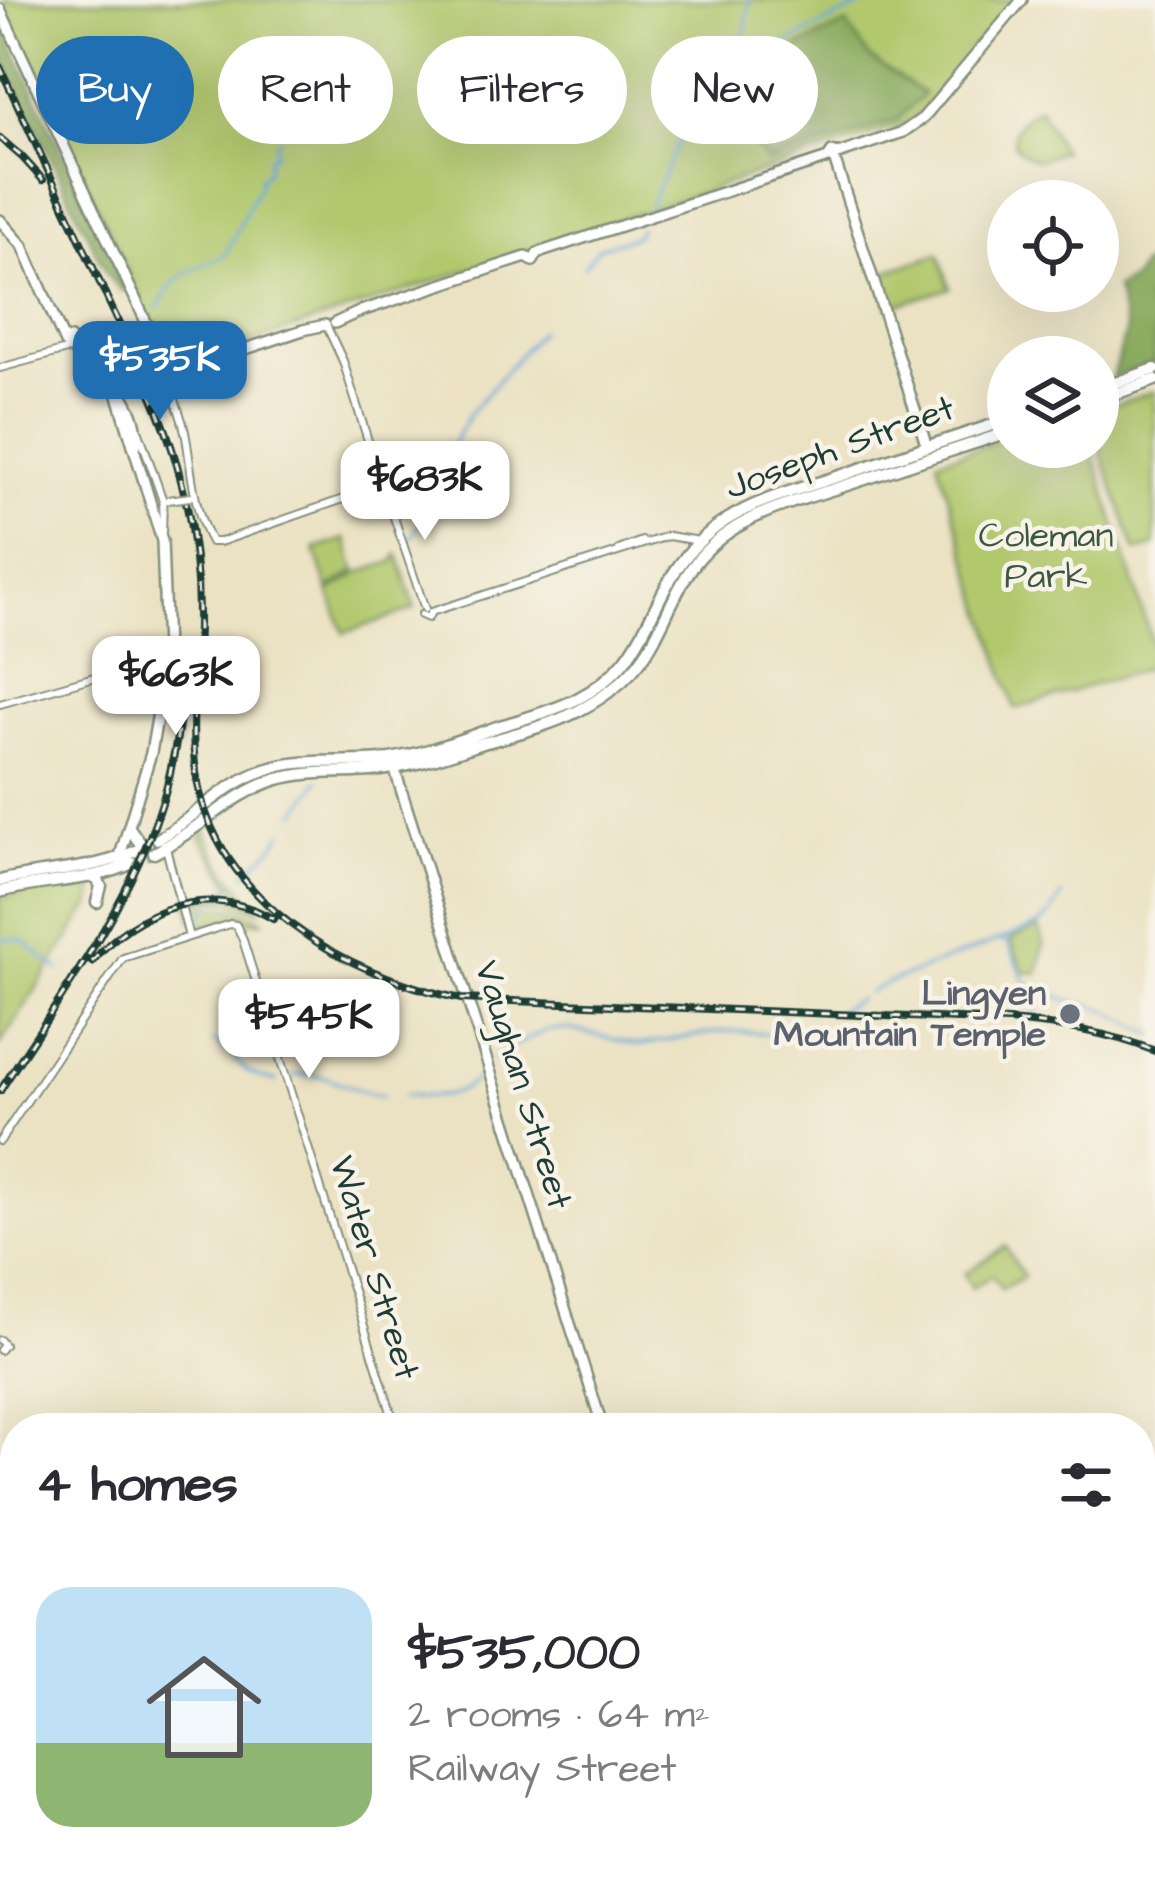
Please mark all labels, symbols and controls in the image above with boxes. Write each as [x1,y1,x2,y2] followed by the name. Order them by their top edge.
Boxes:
[36,36,194,144] chip: Buy
[218,36,393,144] chip: Rent
[417,36,627,144] chip: Filters
[651,36,818,144] chip: New
[987,180,1119,468] map controls
[987,180,1119,312] button: locate
[76,321,244,423] pin: $535K
[100,333,220,387] text: $535K
[987,336,1119,468] button: layers
[718,383,962,513] street label: Joseph Street
[341,441,509,543] pin: $683K
[368,453,482,507] text: $683K
[978,510,1114,602] park label: Coleman Park
[92,636,260,738] pin: $663K
[119,648,233,702] text: $663K
[460,954,585,1216] street label: Vaughan Street
[774,968,1046,1060] place label: Lingyen Mountain Temple
[225,979,393,1081] pin: $545K
[245,991,373,1045] text: $545K
[1057,1001,1083,1027] marker: Lingyen Mountain Temple
[316,1150,432,1387] street label: Water Street
[36,1450,238,1521] text: 4 homes
[1053,1452,1119,1518] icon: filters
[408,1618,640,1689] text: $535,000
[132,1635,276,1779] icon: home
[408,1689,710,1743] text: 2 rooms · 64 m²
[408,1743,676,1797] text: Railway Street

